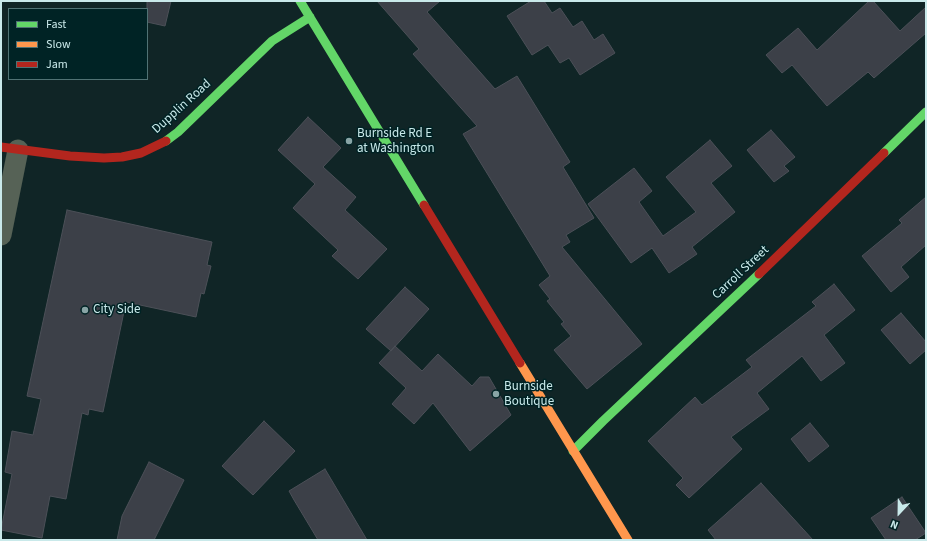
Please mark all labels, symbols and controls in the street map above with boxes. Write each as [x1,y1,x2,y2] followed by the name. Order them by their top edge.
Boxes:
[8,8,148,80] legend
[46,16,66,33] text: Fast
[46,36,71,53] text: Slow
[46,56,68,73] text: Jam
[149,77,215,137] street label: Dupplin Road
[357,126,435,157] place label: Burnside Rd E at Washington
[344,136,354,146] marker: Burnside Rd E at Washington
[709,243,773,303] street label: Carroll Street
[93,302,140,318] place label: City Side
[80,305,90,315] marker: City Side
[504,379,554,410] place label: Burnside Boutique
[491,389,501,399] marker: Burnside Boutique
[879,493,919,533] north arrow
[888,516,901,533] text: N

